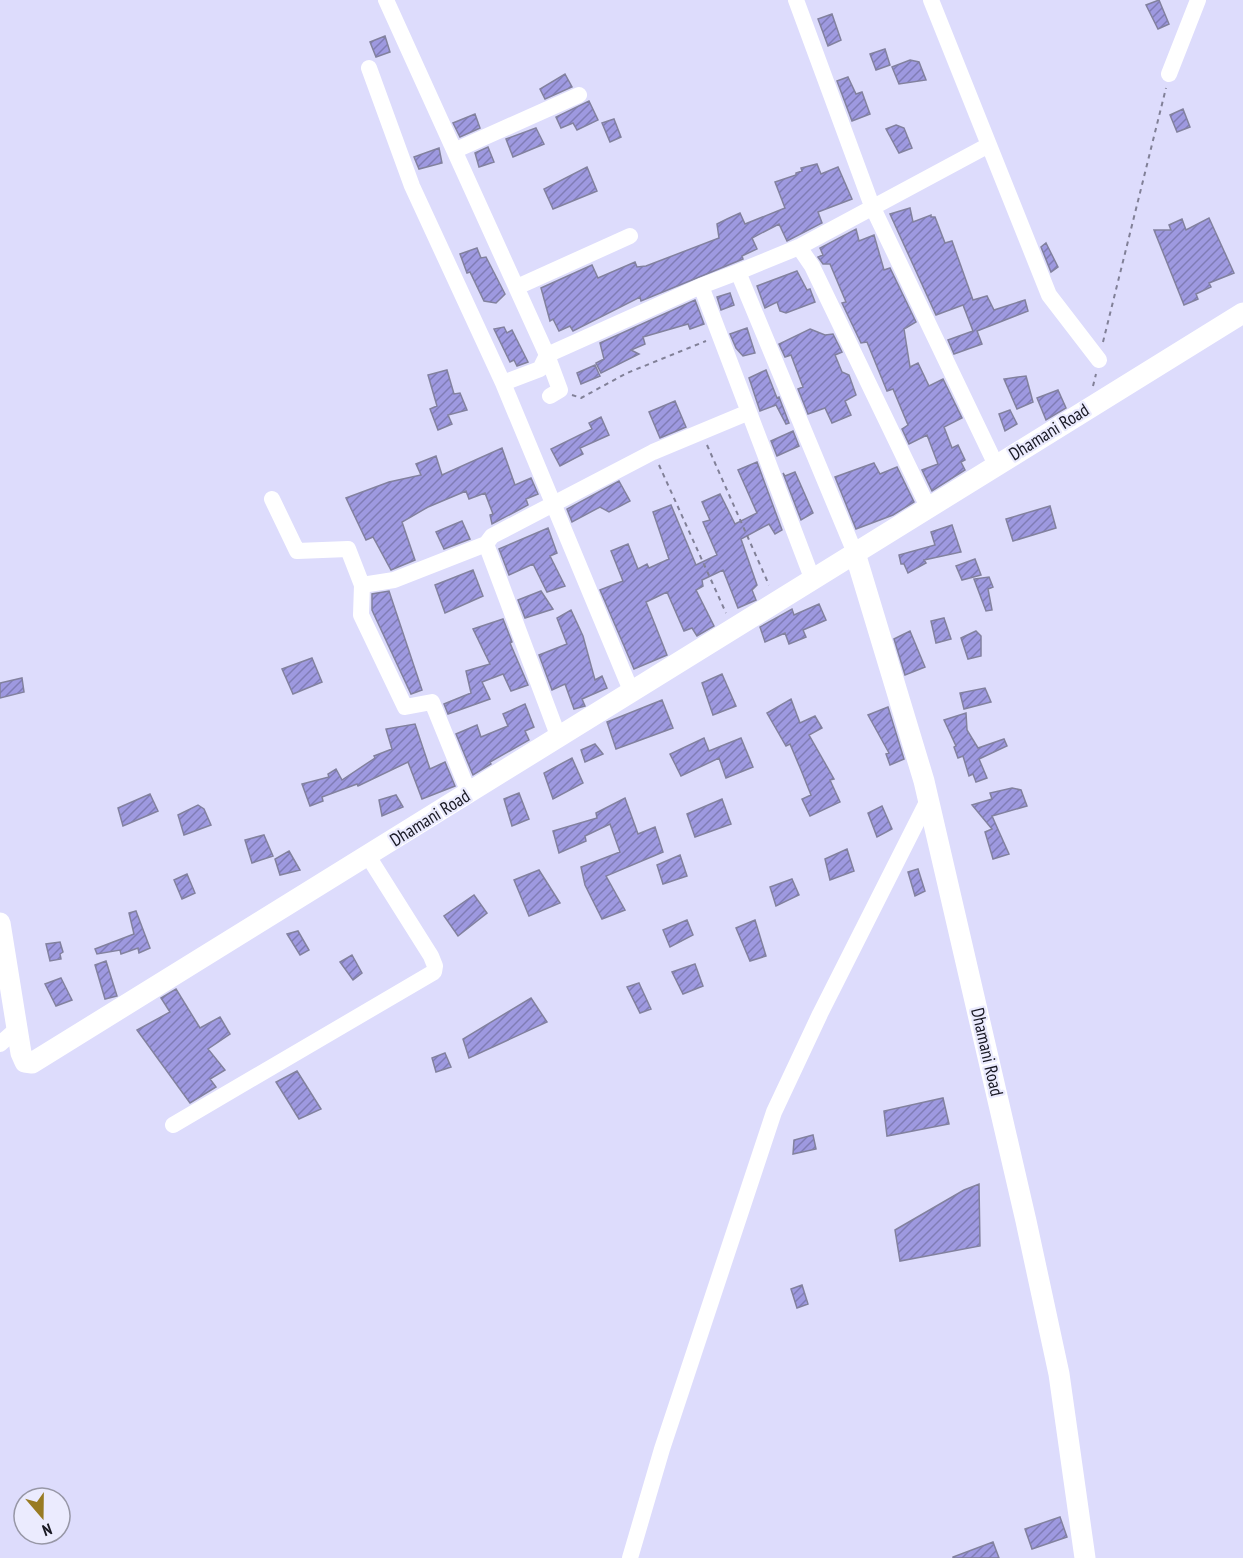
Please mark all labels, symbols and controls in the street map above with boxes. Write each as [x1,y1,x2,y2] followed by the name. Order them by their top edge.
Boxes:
[1005,398,1093,465] street label: Dhamani Road
[386,784,474,851] street label: Dhamani Road
[966,1006,1009,1098] street label: Dhamani Road
[12,1486,72,1546] north arrow
[40,1519,55,1541] text: N

